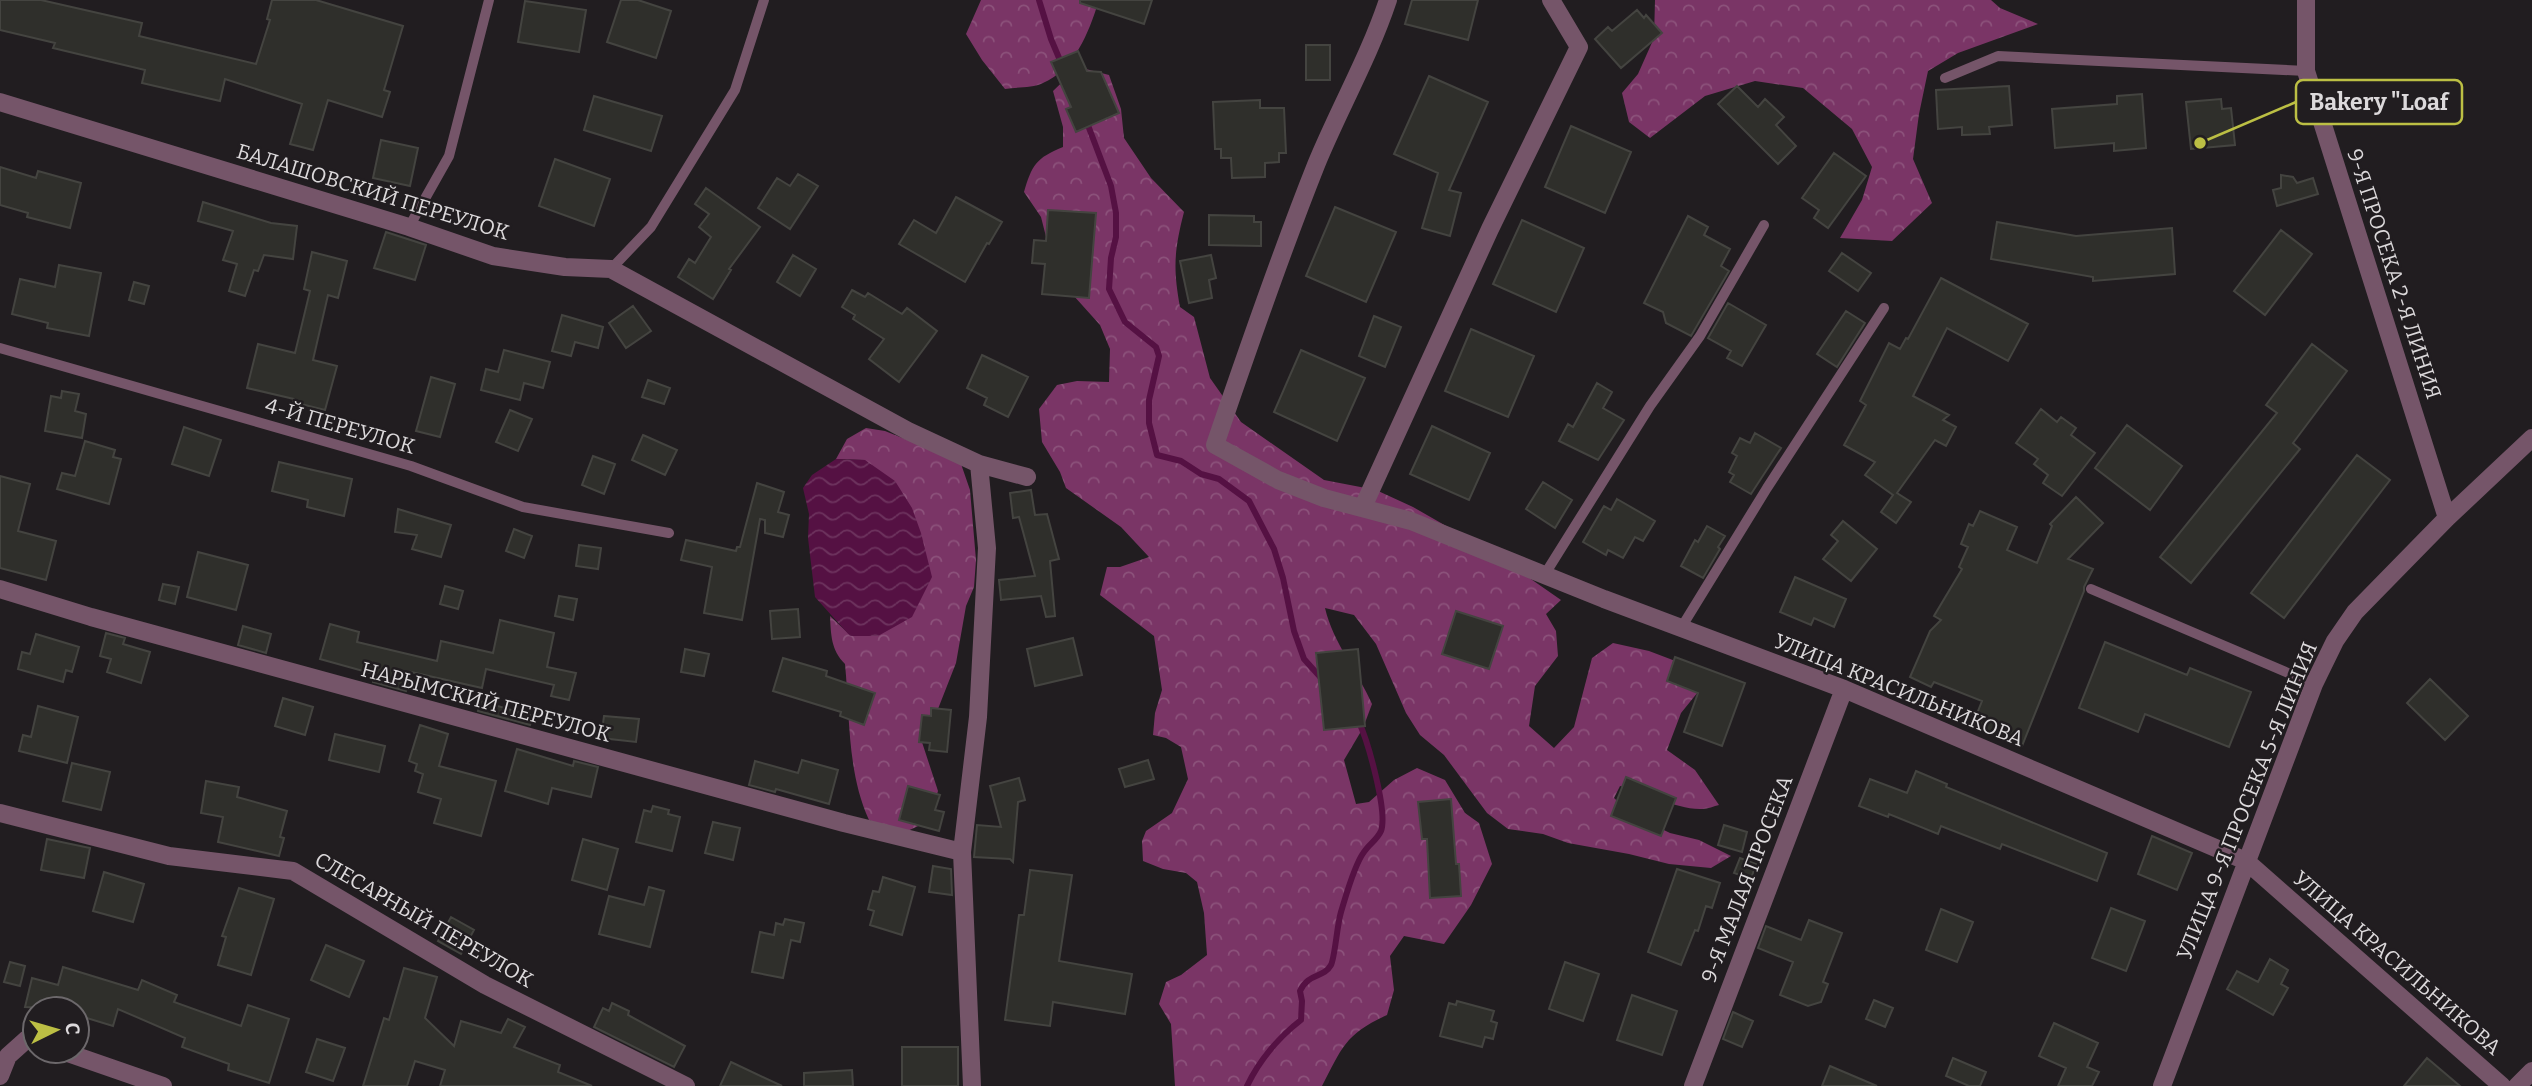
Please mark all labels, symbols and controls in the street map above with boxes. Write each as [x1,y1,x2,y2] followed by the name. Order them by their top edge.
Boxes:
[2296,80,2462,124] callout: Bakery "Loaf
[2310,88,2450,116] text: Bakery "Loaf
[234,138,513,246] street label: БАЛАШОВСКИЙ ПЕРЕУЛОК
[2341,146,2447,402] street label: 9-Я ПРОСЕКА 2-Я ЛИНИЯ
[262,392,418,460] street label: 4-Й ПЕРЕУЛОК
[1770,628,2028,752] street label: УЛИЦА КРАСИЛЬНИКОВА
[2171,638,2323,964] street label: УЛИЦА 9-Я ПРОСЕКА 5-Я ЛИНИЯ
[358,656,614,748] street label: НАРЫМСКИЙ ПЕРЕУЛОК
[1695,772,1799,986] street label: 9-Я МАЛАЯ ПРОСЕКА
[310,847,538,993] street label: СЛЕСАРНЫЙ ПЕРЕУЛОК
[2288,865,2507,1061] street label: УЛИЦА КРАСИЛЬНИКОВА
[21,995,91,1065] north arrow
[60,1022,84,1036] text: С

